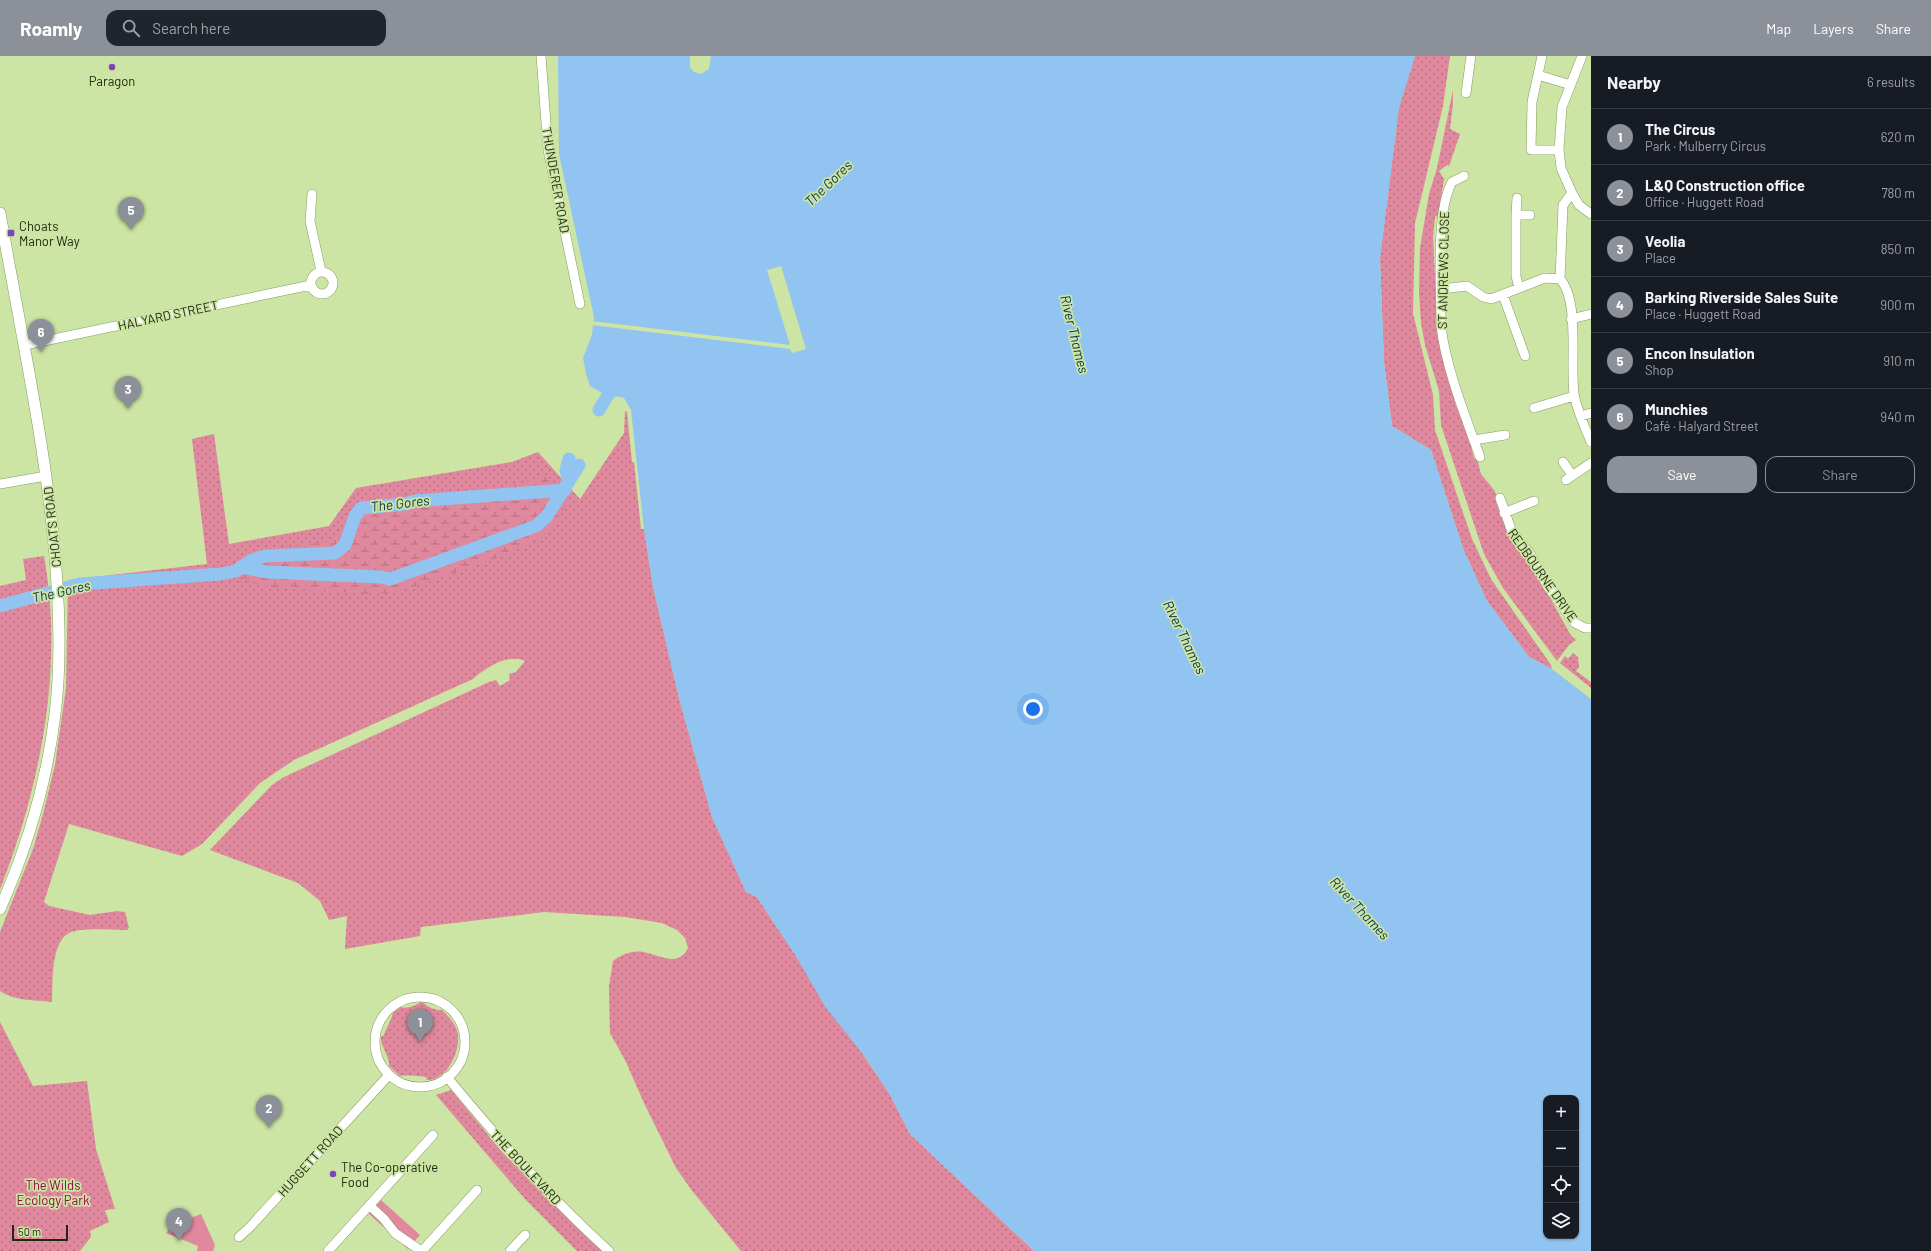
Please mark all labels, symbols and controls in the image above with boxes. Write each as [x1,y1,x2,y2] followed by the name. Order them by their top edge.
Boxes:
[106,10,386,46] search box
[20,17,82,40] text: Roamly
[120,17,142,39] icon: search
[152,19,230,37] text: Search here
[1766,20,1791,37] text: Map
[1813,20,1854,37] text: Layers
[1876,20,1911,37] text: Share
[107,62,117,72] marker: Paragon
[1607,72,1661,92] text: Nearby
[89,73,135,89] place label: Paragon
[1867,74,1915,90] text: 6 results
[1645,120,1715,138] text: The Circus
[539,126,573,234] street label: THUNDERER ROAD
[1618,129,1622,145] text: 1
[1881,129,1915,145] text: 620 m
[1645,138,1766,154] text: Park · Mulberry Circus
[801,156,856,210] water label: The Gores
[1645,176,1805,194] text: L&Q Construction office
[1616,185,1624,201] text: 2
[1881,185,1915,201] text: 780 m
[1645,194,1764,210] text: Office · Huggett Road
[118,197,144,230] pin: 5
[1434,211,1452,329] street label: ST ANDREWS CLOSE
[19,218,80,249] place label: Choats Manor Way
[6,228,16,238] marker: Choats Manor Way
[1645,232,1685,250] text: Veolia
[1616,241,1624,257] text: 3
[1881,241,1915,257] text: 850 m
[1645,250,1676,266] text: Place
[1645,288,1838,306] text: Barking Riverside Sales Suite
[1057,293,1093,375] water label: River Thames
[116,297,220,333] street label: HALYARD STREET
[1616,297,1624,313] text: 4
[1880,297,1915,313] text: 900 m
[1645,306,1761,322] text: Place · Huggett Road
[28,319,54,352] pin: 6
[1645,344,1755,362] text: Encon Insulation
[1616,353,1624,369] text: 5
[1883,353,1915,369] text: 910 m
[1645,362,1674,378] text: Shop
[115,376,141,409] pin: 3
[1645,400,1708,418] text: Munchies
[1617,409,1623,425] text: 6
[1880,409,1915,425] text: 940 m
[1645,418,1759,434] text: Café · Halyard Street
[1607,456,1757,493] button: Save
[1765,456,1915,493] button: Share
[40,486,64,568] street label: CHOATS ROAD
[370,491,431,515] water label: The Gores
[1505,525,1581,625] street label: REDBOURNE DRIVE
[30,576,92,606] water label: The Gores
[1160,597,1210,677] water label: River Thames
[1023,699,1043,719] your location
[1326,873,1394,943] water label: River Thames
[407,1009,433,1042] pin: 1
[256,1095,282,1128] pin: 2
[1543,1095,1579,1239] map controls
[1543,1095,1579,1131] button: +
[274,1122,346,1200] street label: HUGGETT ROAD
[487,1126,565,1208] street label: THE BOULEVARD
[1543,1131,1579,1167] button: −
[341,1159,438,1190] place label: The Co-operative Food
[1543,1167,1579,1203] button: locate
[328,1169,338,1179] marker: The Co-operative Food
[17,1177,90,1208] park label: The Wilds Ecology Park
[1543,1203,1579,1239] button: layers
[166,1208,192,1241] pin: 4
[12,1223,68,1242] scale bar
[18,1225,41,1238] text: 50 m

